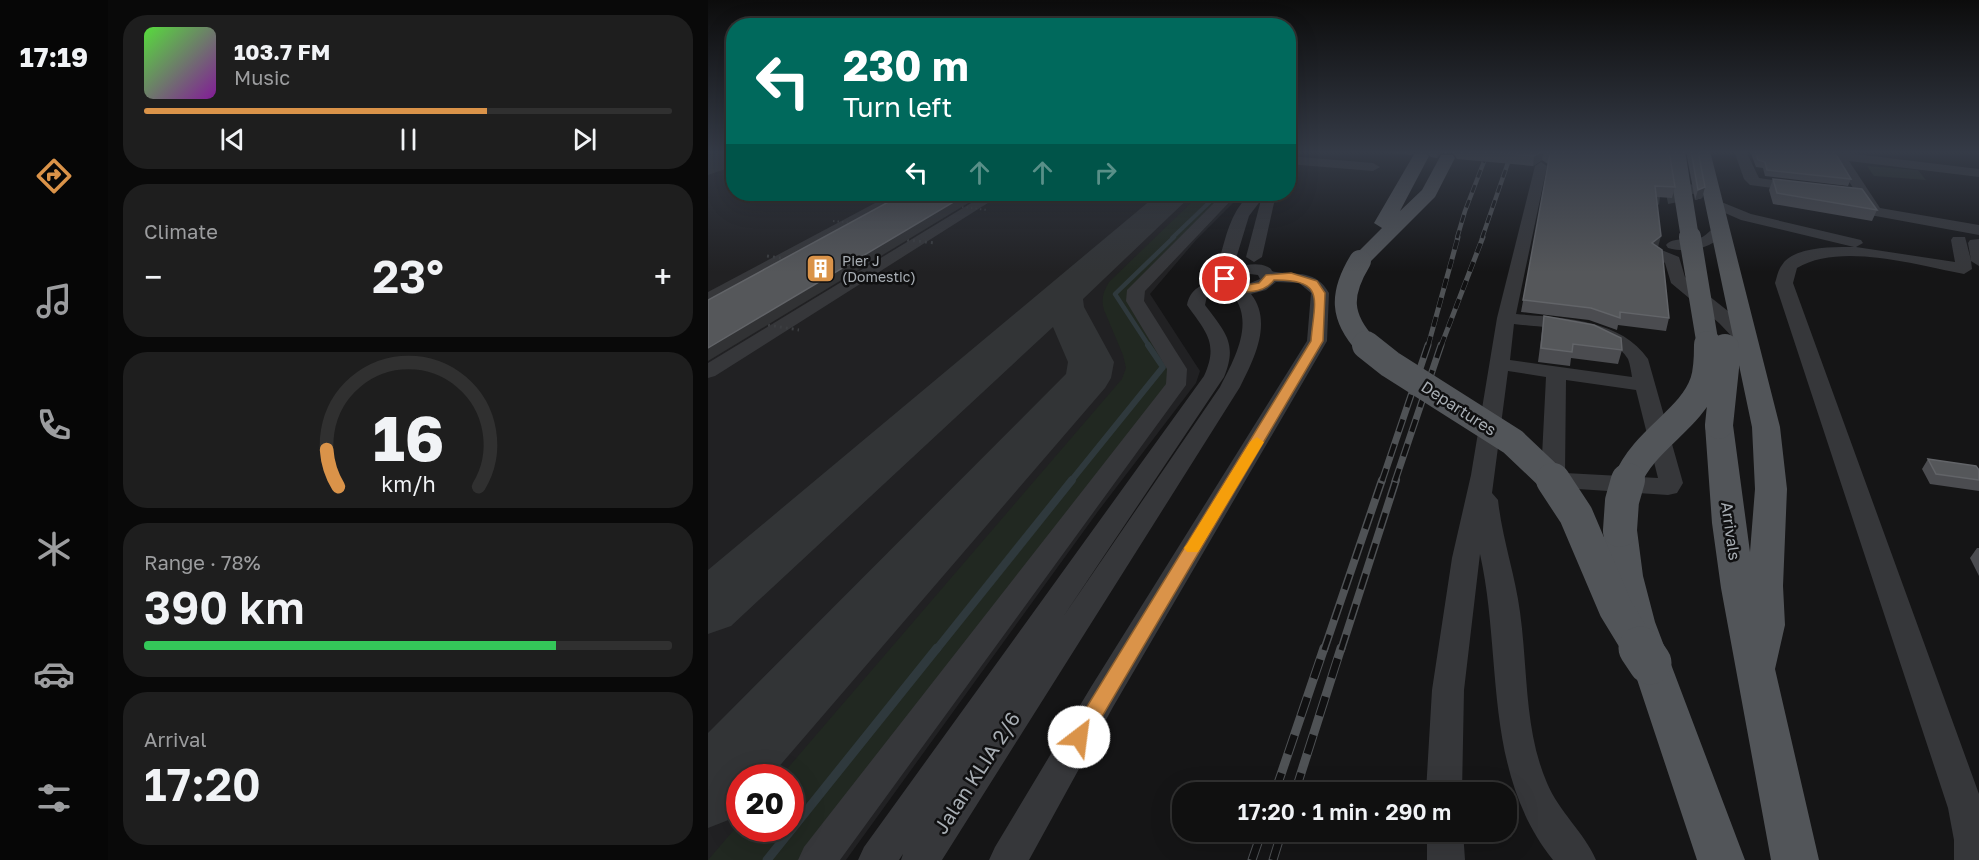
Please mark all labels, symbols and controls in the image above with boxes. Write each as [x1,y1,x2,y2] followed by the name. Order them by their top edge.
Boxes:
[234,38,330,65] text: 103.7 FM
[843,40,969,90] text: 230 m
[20,41,88,73] text: 17:19
[744,42,822,120] icon: left
[234,65,290,89] text: Music
[843,91,952,123] text: Turn left
[216,123,249,156] icon: previous
[392,123,425,156] icon: pause
[568,123,601,156] icon: next
[33,155,75,197] icon: directions
[900,156,933,189] icon: left
[963,156,996,189] icon: ahead
[1026,156,1059,189] icon: ahead
[1089,156,1122,189] icon: right
[144,219,218,243] text: Climate
[372,249,444,303] text: 23°
[842,252,916,285] place label: Pier J (Domestic)
[805,253,837,285] building icon: Pier J (Domestic)
[1199,253,1250,304] pin
[144,257,162,296] text: −
[654,257,672,296] text: +
[1208,262,1241,295] icon: arrive
[33,280,75,322] icon: music
[1418,376,1500,440] street label: Departures
[372,400,444,475] text: 16
[33,404,75,446] icon: phone
[381,471,435,497] text: km/h
[1717,501,1745,561] street label: Arrivals
[33,528,75,570] icon: climate
[144,550,261,574] text: Range · 78%
[144,580,305,634] text: 390 km
[33,653,75,695] icon: car
[1047,705,1111,769] position arrow
[928,707,1025,838] street label: Jalan KLIA 2/6
[144,727,207,751] text: Arrival
[144,757,261,811] text: 17:20
[726,764,804,842] speed limit sign: 20
[33,777,75,819] icon: filters
[1238,798,1451,825] text: 17:20 · 1 min · 290 m

